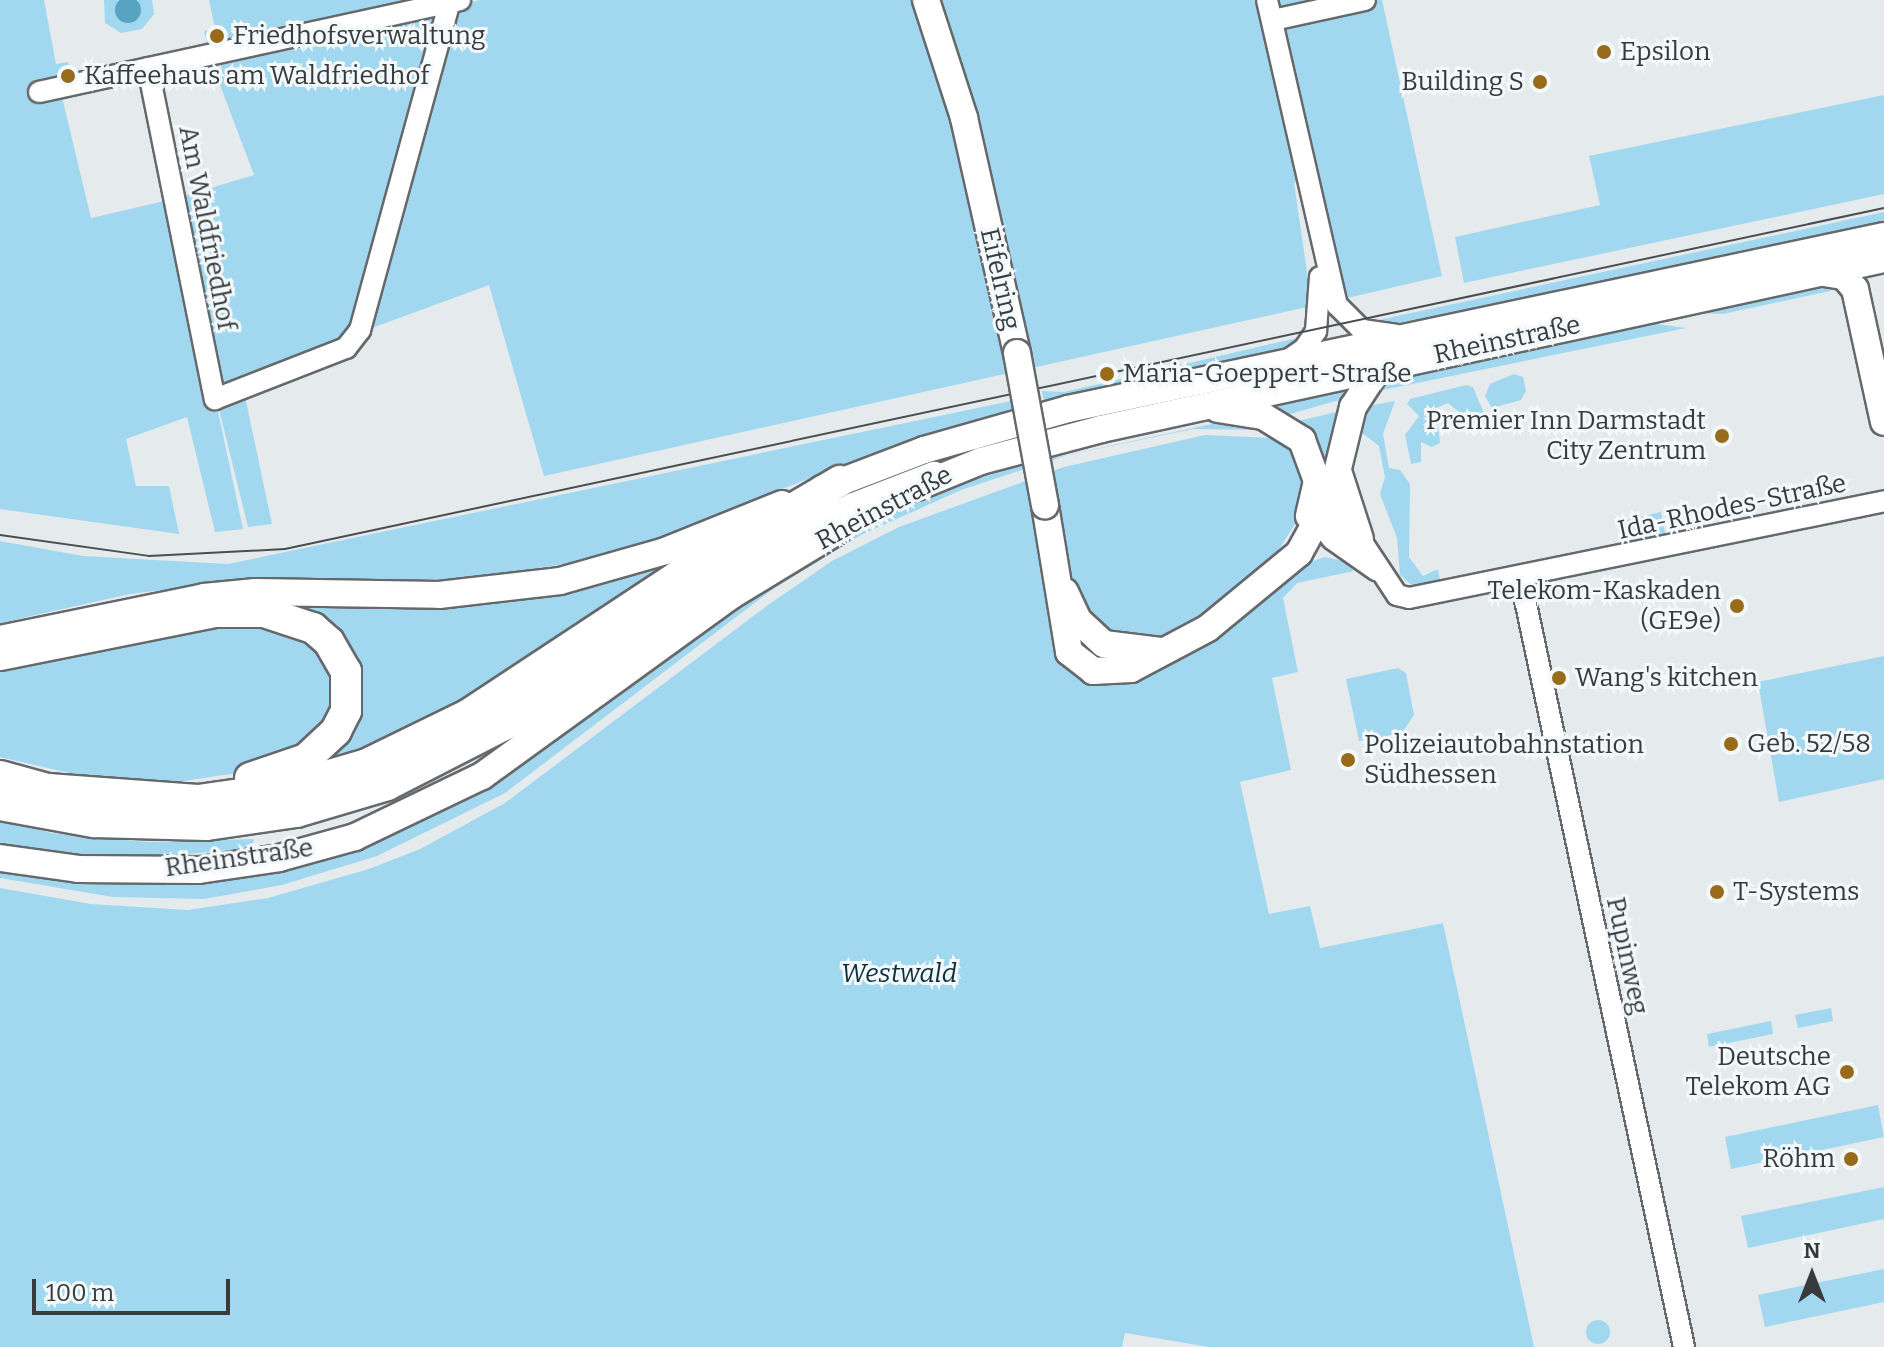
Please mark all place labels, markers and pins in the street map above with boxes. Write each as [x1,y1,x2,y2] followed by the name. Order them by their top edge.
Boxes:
[233,20,485,52] place label: Friedhofsverwaltung
[208,27,226,45] marker: Friedhofsverwaltung
[1620,36,1710,68] place label: Epsilon
[1595,43,1613,61] marker: Epsilon
[84,60,429,92] place label: Kaffeehaus am Waldfriedhof
[1401,66,1524,98] place label: Building S
[59,67,77,85] marker: Kaffeehaus am Waldfriedhof
[1531,73,1549,91] marker: Building S
[1123,358,1411,390] place label: Maria-Goeppert-Straße
[1098,365,1116,383] marker: Maria-Goeppert-Straße
[1426,405,1706,466] place label: Premier Inn Darmstadt City Zentrum
[1713,427,1731,445] marker: Premier Inn Darmstadt City Zentrum
[1487,575,1721,636] place label: Telekom-Kaskaden (GE9e)
[1728,597,1746,615] marker: Telekom-Kaskaden (GE9e)
[1575,662,1758,694] place label: Wang's kitchen
[1550,669,1568,687] marker: Wang's kitchen
[1747,728,1871,760] place label: Geb. 52/58
[1364,729,1644,790] place label: Polizeiautobahnstation Südhessen
[1722,735,1740,753] marker: Geb. 52/58
[1339,751,1357,769] marker: Polizeiautobahnstation Südhessen
[1733,876,1859,908] place label: T-Systems
[1708,883,1726,901] marker: T-Systems
[1685,1041,1831,1102] place label: Deutsche Telekom AG
[1838,1063,1856,1081] marker: Deutsche Telekom AG
[1763,1143,1835,1175] place label: Röhm
[1842,1150,1860,1168] marker: Röhm

